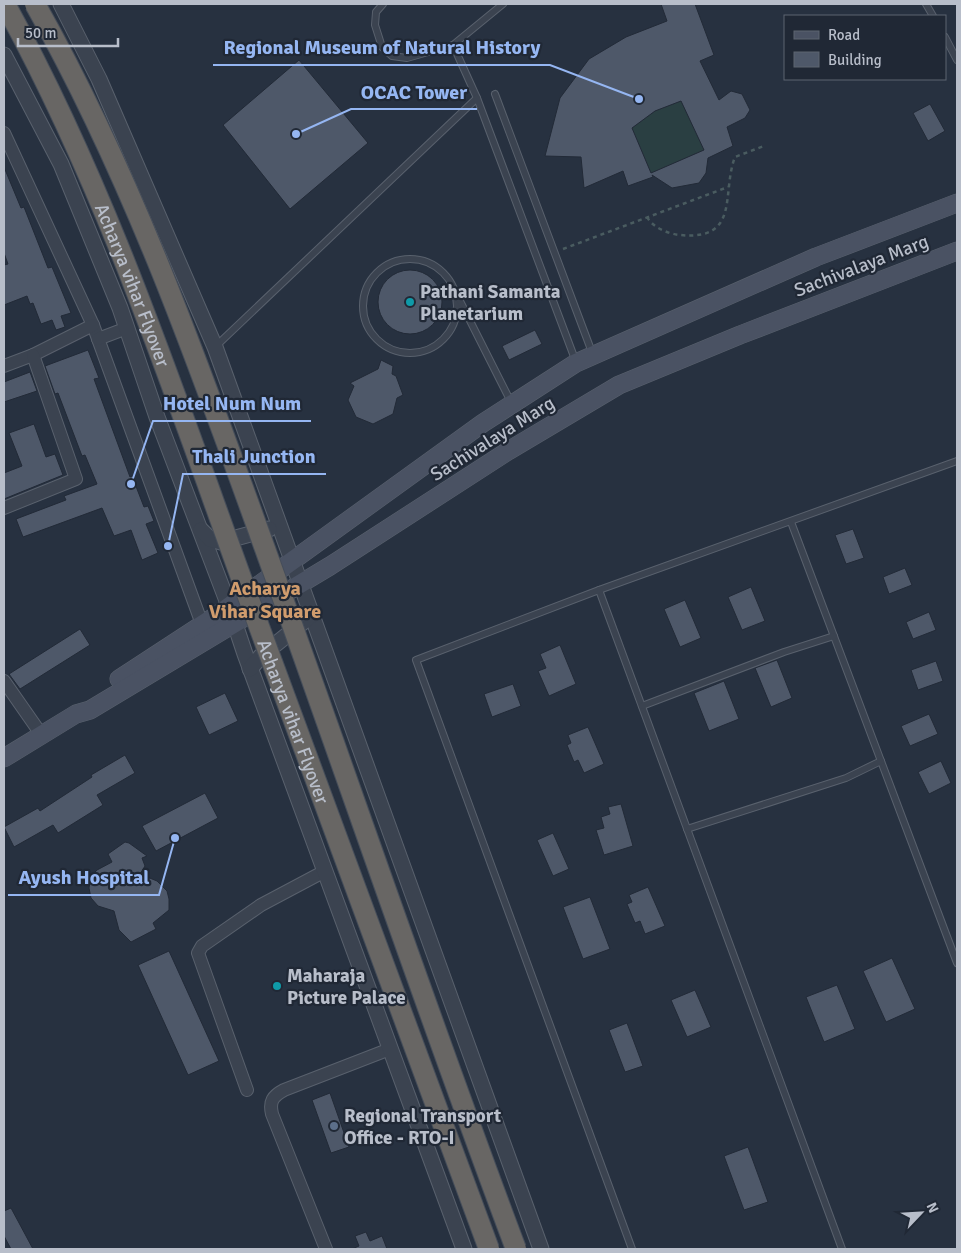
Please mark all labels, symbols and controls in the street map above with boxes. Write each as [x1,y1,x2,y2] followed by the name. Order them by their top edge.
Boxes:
[18,15,118,47] scale bar
[784,15,946,80] legend
[25,24,56,42] text: 50 m
[828,26,860,44] text: Road
[213,30,550,65] callout: Regional Museum of Natural History
[224,35,541,60] text: Regional Museum of Natural History
[828,51,882,69] text: Building
[351,74,477,109] callout: OCAC Tower
[361,80,467,105] text: OCAC Tower
[89,200,175,370] street label: Acharya vihar Flyover
[791,229,932,303] street label: Sachivalaya Marg
[420,280,561,326] place label: Pathani Samanta Planetarium
[404,296,416,308] marker: Pathani Samanta Planetarium
[153,386,311,421] callout: Hotel Num Num
[163,391,301,416] text: Hotel Num Num
[426,391,559,487] street label: Sachivalaya Marg
[183,439,326,474] callout: Thali Junction
[192,444,316,469] text: Thali Junction
[209,576,321,624] district label: Acharya Vihar Square
[251,636,334,807] street label: Acharya vihar Flyover
[8,860,159,895] callout: Ayush Hospital
[18,865,150,890] text: Ayush Hospital
[287,964,406,1010] place label: Maharaja Picture Palace
[271,980,283,992] marker: Maharaja Picture Palace
[344,1104,501,1150] place label: Regional Transport Office - RTO-I
[328,1120,340,1132] marker: Regional Transport Office - RTO-I
[896,1188,946,1238] north arrow
[923,1200,942,1216] text: N

